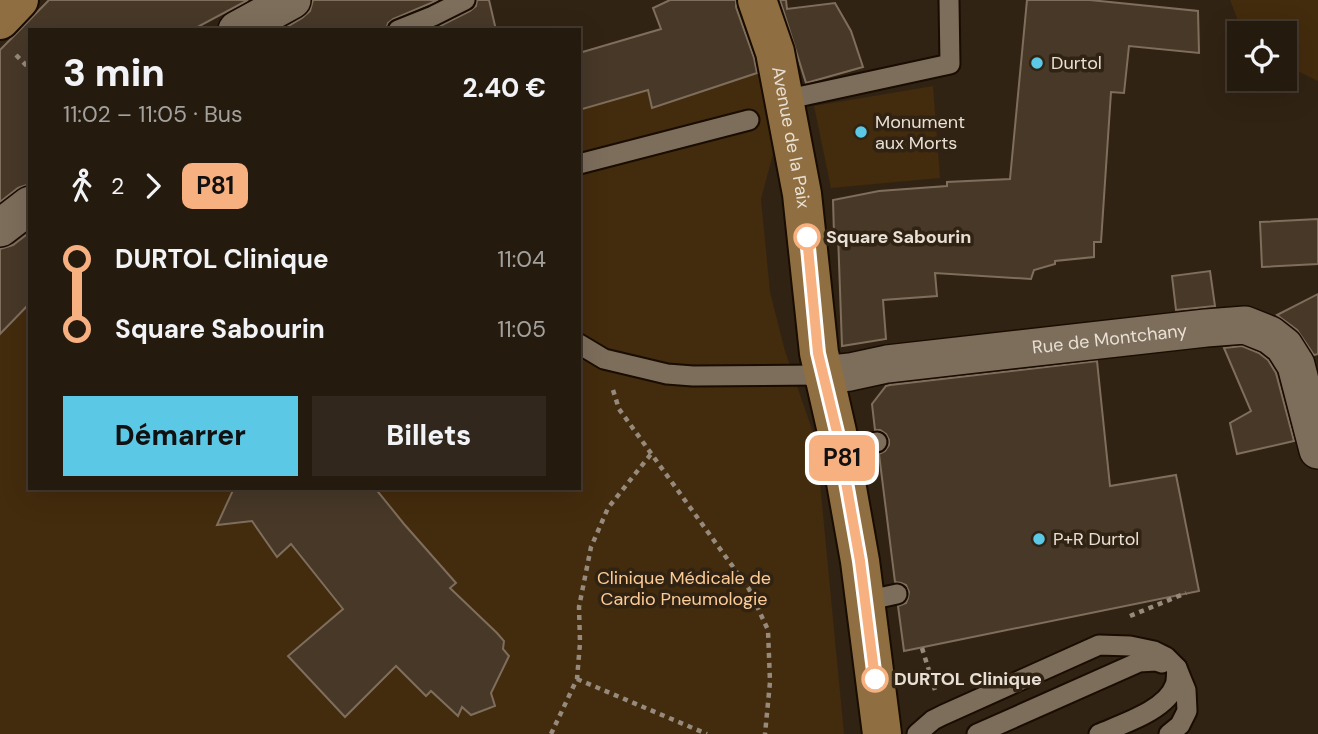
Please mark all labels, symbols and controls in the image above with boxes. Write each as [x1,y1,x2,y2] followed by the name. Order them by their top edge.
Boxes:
[1227,21,1297,91] map controls
[1227,21,1297,91] button: locate
[63,48,165,98] text: 3 min
[1051,51,1102,75] place label: Durtol
[1029,55,1045,71] marker: Durtol
[766,64,815,210] street label: Avenue de la Paix
[463,71,546,105] text: 2.40 €
[63,99,243,129] text: 11:02 – 11:05 · Bus
[875,110,965,155] place label: Monument aux Morts
[853,124,869,140] marker: Monument aux Morts
[63,167,101,205] icon: walk
[134,167,172,205] icon: forward
[196,170,234,201] text: P81
[111,171,124,201] text: 2
[794,224,820,250] marker: Square Sabourin
[826,225,971,249] place label: Square Sabourin
[115,242,329,276] text: DURTOL Clinique
[497,244,546,274] text: 11:04
[115,312,325,346] text: Square Sabourin
[497,314,546,344] text: 11:05
[1031,318,1188,360] street label: Rue de Montchany
[63,396,298,476] button: Démarrer
[312,396,546,476] button: Billets
[802,435,882,481] line badge: P81
[823,442,861,473] text: P81
[1053,527,1139,551] place label: P+R Durtol
[1031,531,1047,547] marker: P+R Durtol
[597,566,771,611] park label: Clinique Médicale de Cardio Pneumologie
[862,666,888,692] marker: DURTOL Clinique
[894,667,1042,691] place label: DURTOL Clinique

